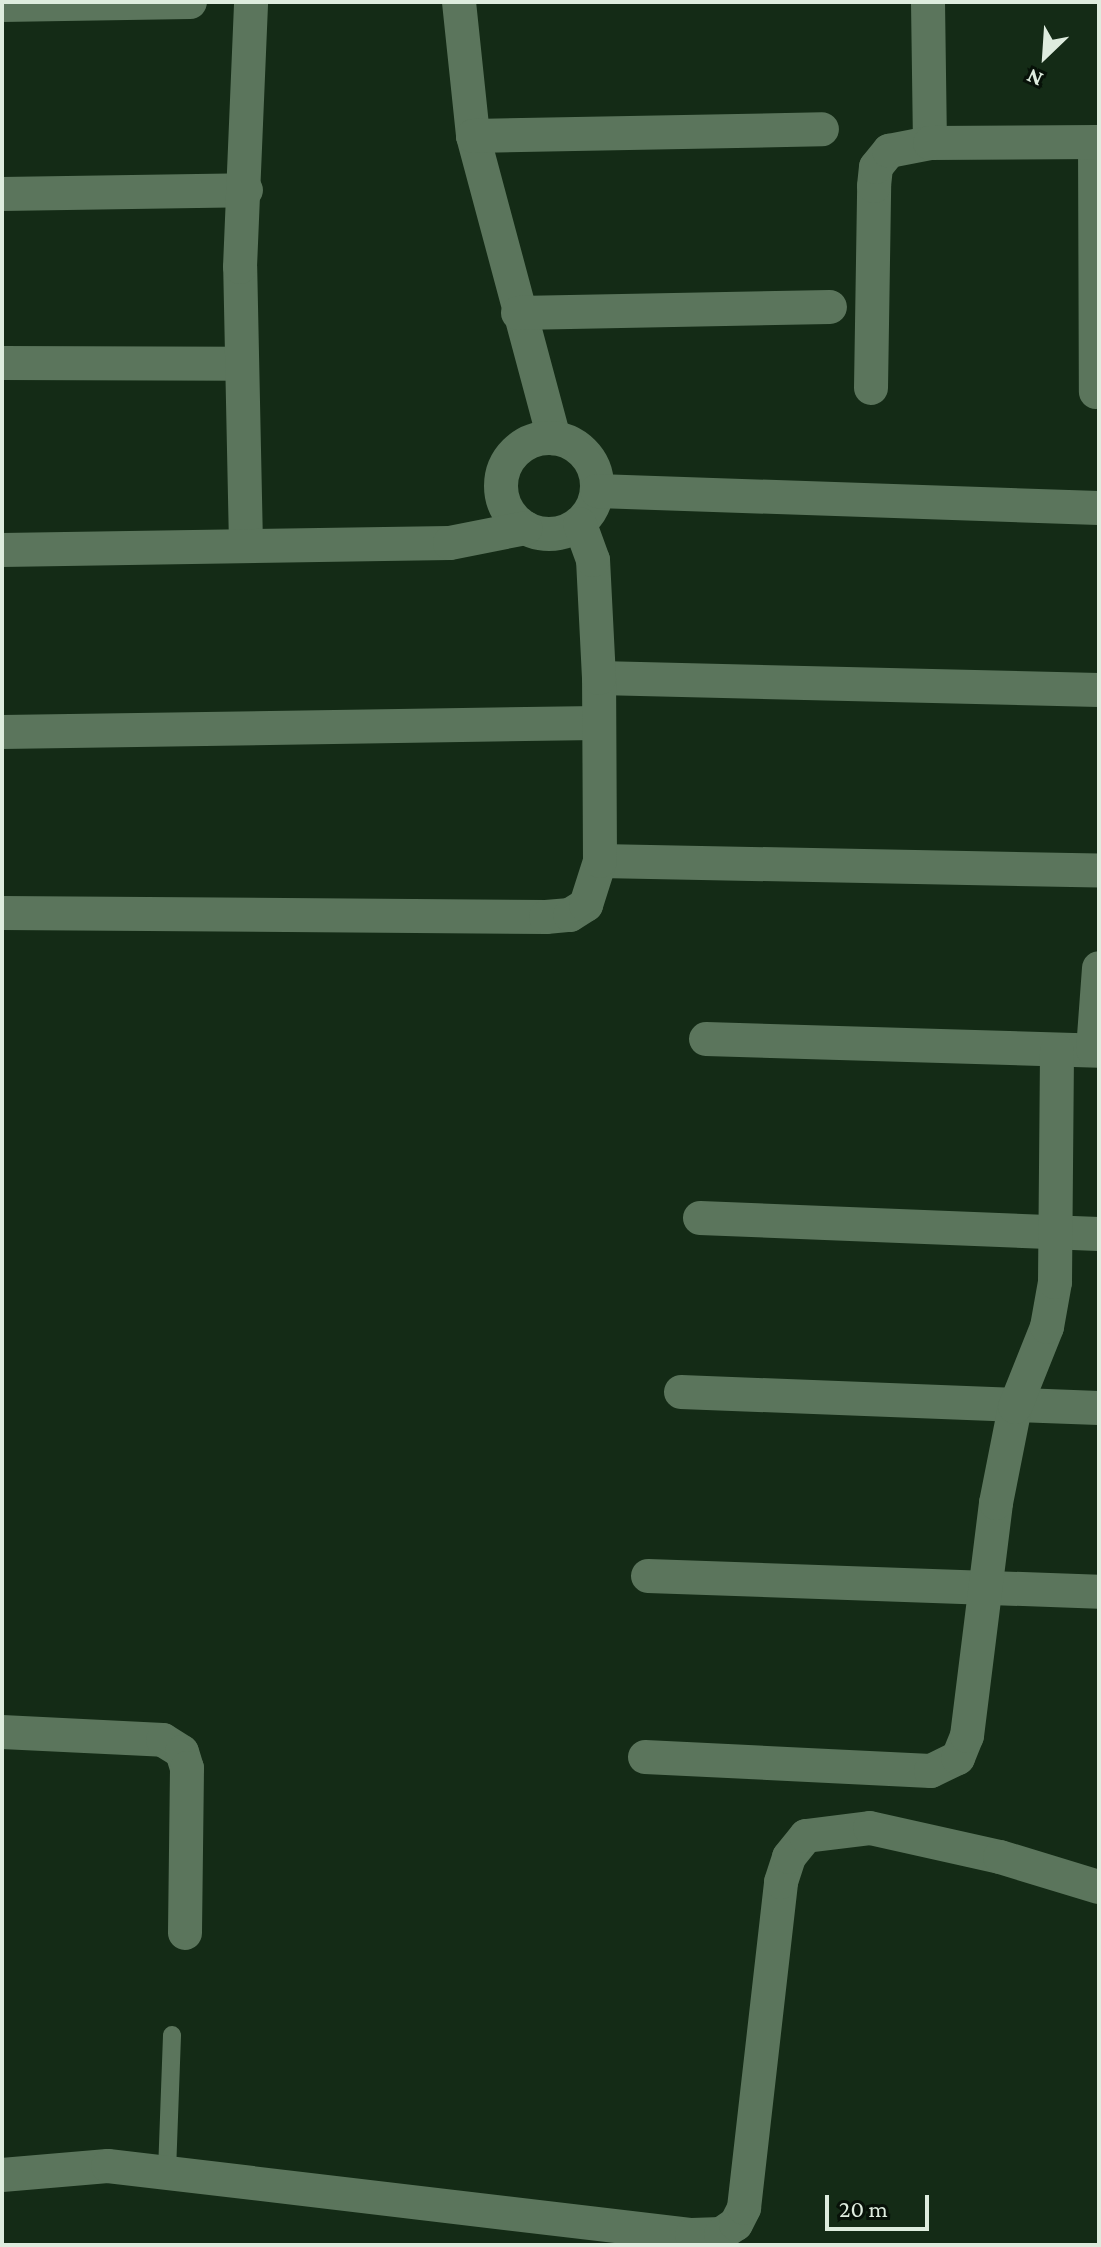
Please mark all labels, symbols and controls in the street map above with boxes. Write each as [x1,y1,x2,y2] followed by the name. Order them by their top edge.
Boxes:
[1005,16,1085,96] north arrow
[1023,64,1047,93] text: N
[829,2179,933,2229] scale bar
[839,2195,888,2222] text: 20 m

